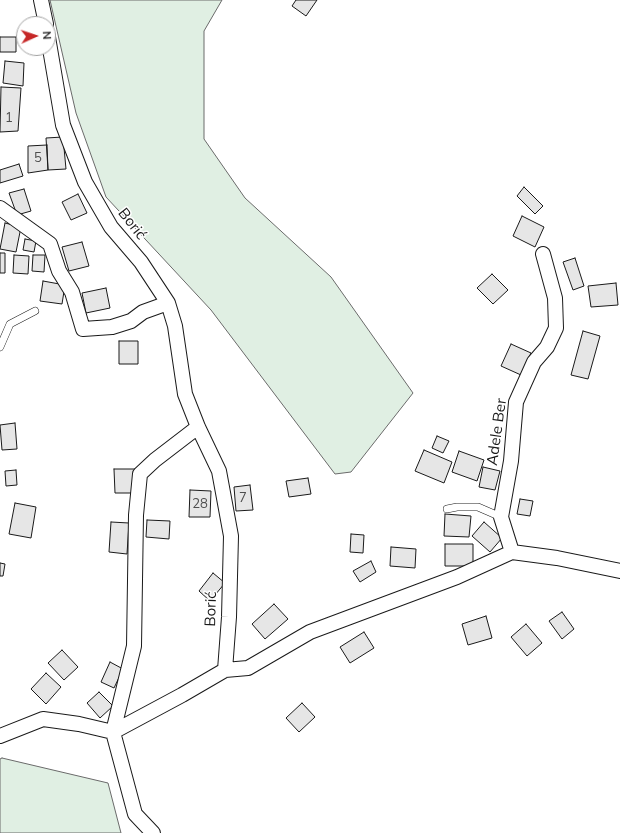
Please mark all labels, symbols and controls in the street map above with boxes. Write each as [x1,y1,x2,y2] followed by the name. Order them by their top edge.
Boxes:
[16,16,56,56] north arrow
[40,31,54,40] text: N
[5,110,13,126] house number: 1
[34,150,42,166] house number: 5
[114,205,150,243] street label: Borić
[483,397,511,467] street label: Adele Ber
[239,490,247,506] house number: 7
[192,496,208,512] house number: 28
[201,591,221,627] street label: Borić

